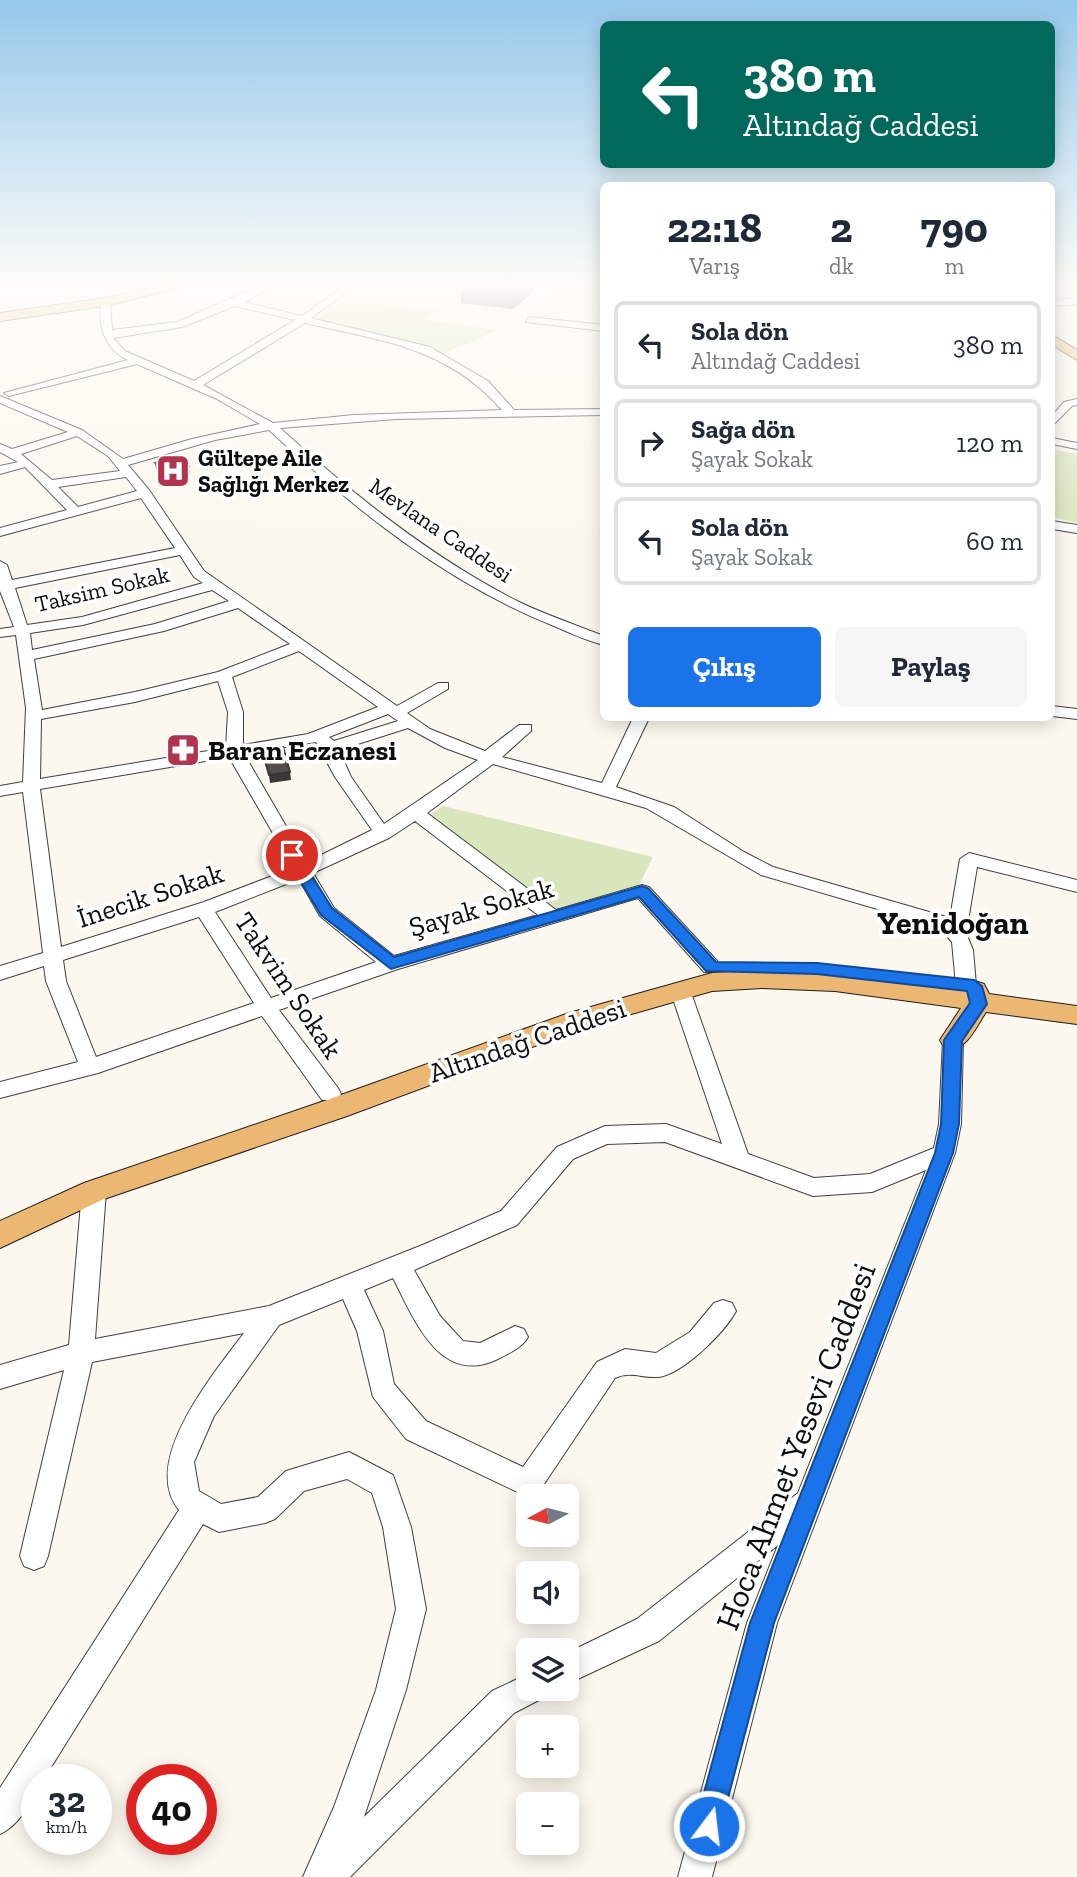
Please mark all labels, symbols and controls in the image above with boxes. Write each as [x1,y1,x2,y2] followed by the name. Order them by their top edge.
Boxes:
[743,46,876,105] text: 380 m
[628,49,719,140] icon: left
[743,106,979,144] text: Altındağ Caddesi
[667,202,762,253] text: 22:18
[830,202,853,253] text: 2
[921,202,988,253] text: 790
[689,252,740,280] text: Varış
[829,252,854,280] text: dk
[944,252,964,280] text: m
[691,315,788,347] text: Sola dön
[632,326,670,364] icon: left
[953,329,1023,361] text: 380 m
[691,347,860,375] text: Altındağ Caddesi
[691,413,795,445] text: Sağa dön
[632,424,670,462] icon: right
[956,427,1023,459] text: 120 m
[198,444,349,498] place label: Gültepe Aile Sağlığı Merkez
[691,445,813,473] text: Şayak Sokak
[154,452,192,490] hospital icon: Gültepe Aile Sağlığı Merkez
[364,472,518,588] street label: Mevlana Caddesi
[691,511,788,543] text: Sola dön
[632,522,670,560] icon: left
[966,525,1023,557] text: 60 m
[691,543,813,571] text: Şayak Sokak
[32,560,172,618] street label: Taksim Sokak
[628,627,821,707] button: Çıkış
[835,627,1027,707] button: Paylaş
[164,731,202,769] pharmacy icon: Baran Eczanesi
[208,734,397,767] place label: Baran Eczanesi
[262,825,322,885] pin
[273,836,311,874] icon: arrive
[73,856,228,935] street label: İnecik Sokak
[405,871,557,944] street label: Şayak Sokak
[878,904,1028,942] district label: Yenidoğan
[228,906,350,1065] street label: Takvim Sokak
[424,991,630,1090] street label: Altındağ Caddesi
[707,1257,884,1635] street label: Hoca Ahmet Yesevi Caddesi
[516,1484,579,1547] north arrow
[516,1484,579,1855] map controls
[516,1561,579,1624] button: sound
[516,1638,579,1701] button: layers
[516,1715,579,1778] button: +
[126,1764,217,1855] speed limit sign: 40
[48,1779,85,1821] text: 32
[672,1789,746,1863] position arrow
[516,1792,579,1855] button: −
[46,1816,87,1838] text: km/h

